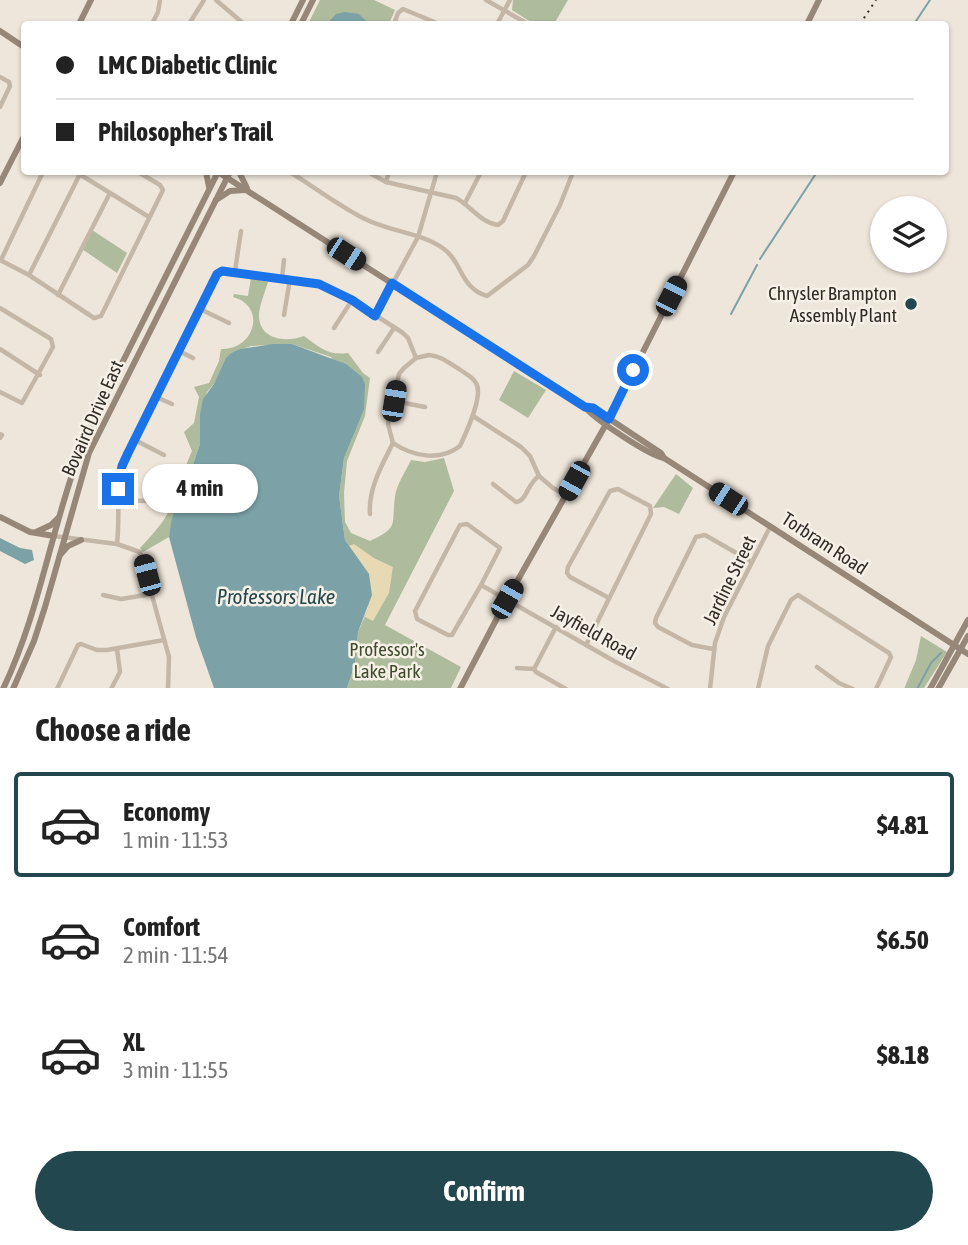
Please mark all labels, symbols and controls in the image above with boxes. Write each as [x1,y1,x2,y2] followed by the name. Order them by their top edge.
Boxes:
[98,50,277,80] text: LMC Diabetic Clinic
[98,117,273,147] text: Philosopher's Trail
[870,196,947,273] map controls
[870,196,947,273] button: layers
[323,234,370,274] car
[653,273,690,319] car
[768,282,897,326] place label: Chrysler Brampton Assembly Plant
[903,296,919,312] marker: Chrysler Brampton Assembly Plant
[617,354,649,386] route start
[57,357,127,479] street label: Bovaird Drive East
[381,379,408,423] car
[555,458,594,504] car
[142,464,258,514] callout: 4 min
[102,473,134,505] route end
[177,475,223,501] text: 4 min
[705,479,752,519] car
[778,507,872,579] street label: Torbram Road
[698,532,760,628] street label: Jardine Street
[132,552,163,598] car
[488,576,527,622] car
[217,584,335,608] water label: Professors Lake
[548,600,640,664] street label: Jayfield Road
[349,638,425,682] park label: Professor's Lake Park
[35,711,191,748] text: Choose a ride
[39,793,102,856] icon: car
[123,797,210,827] text: Economy
[877,810,929,840] text: $4.81
[123,827,229,853] text: 1 min · 11:53
[39,908,102,971] icon: car
[123,912,200,942] text: Comfort
[877,925,929,955] text: $6.50
[123,942,229,968] text: 2 min · 11:54
[39,1023,102,1086] icon: car
[123,1027,145,1057] text: XL
[877,1040,929,1070] text: $8.18
[123,1057,229,1083] text: 3 min · 11:55
[35,1151,933,1231] button: Confirm

